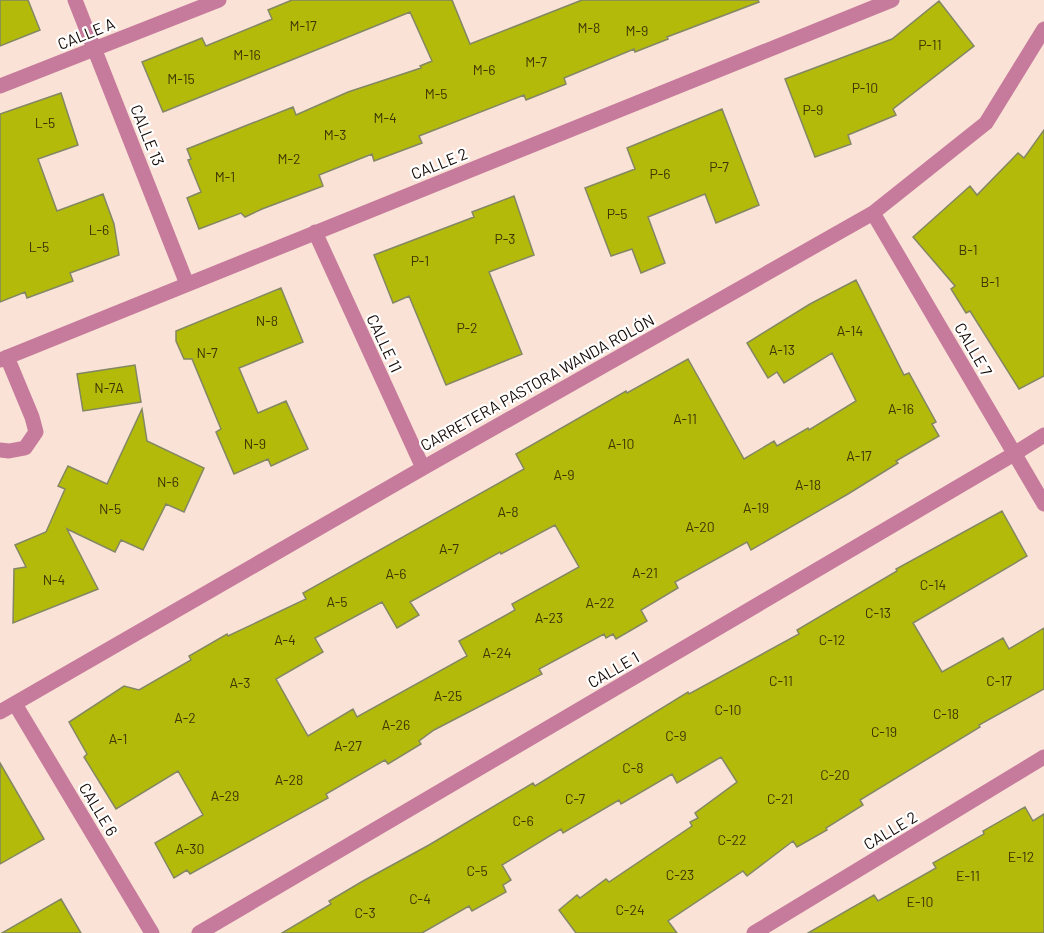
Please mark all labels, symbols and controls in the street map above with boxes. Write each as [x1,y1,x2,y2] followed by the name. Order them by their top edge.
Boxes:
[55,13,118,53] street label: CALLE A
[289,17,317,34] house number: M-17
[578,19,600,36] house number: M-8
[626,22,648,39] house number: M-9
[918,36,942,53] house number: P-11
[233,46,261,63] house number: M-16
[525,53,547,70] house number: M-7
[473,61,495,78] house number: M-6
[167,70,195,87] house number: M-15
[852,79,878,96] house number: P-10
[425,85,447,102] house number: M-5
[803,101,823,118] house number: P-9
[127,102,169,168] street label: CALLE 13
[373,109,397,126] house number: M-4
[35,114,55,131] house number: L-5
[324,126,346,143] house number: M-3
[408,143,470,183] street label: CALLE 2
[277,150,301,167] house number: M-2
[709,158,729,175] house number: P-7
[650,165,670,182] house number: P-6
[215,168,235,185] house number: M-1
[607,205,627,222] house number: P-5
[89,221,109,238] house number: L-6
[495,230,515,247] house number: P-3
[29,238,49,255] house number: L-5
[958,241,978,258] house number: B-1
[411,252,429,269] house number: P-1
[980,273,1000,290] house number: B-1
[417,310,657,454] street label: CARRETERA PASTORA WANDA ROLÓN
[363,311,407,375] street label: CALLE 11
[256,312,278,329] house number: N-8
[456,319,478,336] house number: P-2
[951,319,997,379] street label: CALLE 7
[837,322,863,339] house number: A-14
[769,341,795,358] house number: A-13
[196,344,218,361] house number: N-7
[94,379,124,396] house number: N-7A
[888,400,914,417] house number: A-16
[673,410,697,427] house number: A-11
[244,435,266,452] house number: N-9
[608,435,634,452] house number: A-10
[846,447,872,464] house number: A-17
[553,466,575,483] house number: A-9
[157,473,179,490] house number: N-6
[795,476,821,493] house number: A-18
[743,499,769,516] house number: A-19
[99,500,121,517] house number: N-5
[497,503,519,520] house number: A-8
[685,518,715,535] house number: A-20
[439,540,459,557] house number: A-7
[632,564,658,581] house number: A-21
[385,565,407,582] house number: A-6
[43,571,65,588] house number: N-4
[920,576,946,593] house number: C-14
[326,593,348,610] house number: A-5
[586,594,614,611] house number: A-22
[865,604,891,621] house number: C-13
[535,609,563,626] house number: A-23
[274,631,296,648] house number: A-4
[819,631,845,648] house number: C-12
[482,644,512,661] house number: A-24
[584,647,642,691] street label: CALLE 1
[769,672,793,689] house number: C-11
[986,672,1012,689] house number: C-17
[229,674,251,691] house number: A-3
[434,687,462,704] house number: A-25
[715,701,741,718] house number: C-10
[933,705,959,722] house number: C-18
[174,709,196,726] house number: A-2
[382,716,410,733] house number: A-26
[871,723,897,740] house number: C-19
[665,727,687,744] house number: C-9
[109,730,127,747] house number: A-1
[334,737,362,754] house number: A-27
[622,759,644,776] house number: C-8
[820,766,850,783] house number: C-20
[275,771,303,788] house number: A-28
[76,779,122,839] street label: CALLE 6
[211,787,239,804] house number: A-29
[565,790,585,807] house number: C-7
[767,790,793,807] house number: C-21
[860,807,920,853] street label: CALLE 2
[512,812,534,829] house number: C-6
[717,831,747,848] house number: C-22
[176,840,204,857] house number: A-30
[1008,848,1034,865] house number: E-12
[466,862,488,879] house number: C-5
[666,866,694,883] house number: C-23
[956,867,980,884] house number: E-11
[409,890,431,907] house number: C-4
[907,893,933,910] house number: E-10
[615,901,645,918] house number: C-24
[354,904,376,921] house number: C-3

